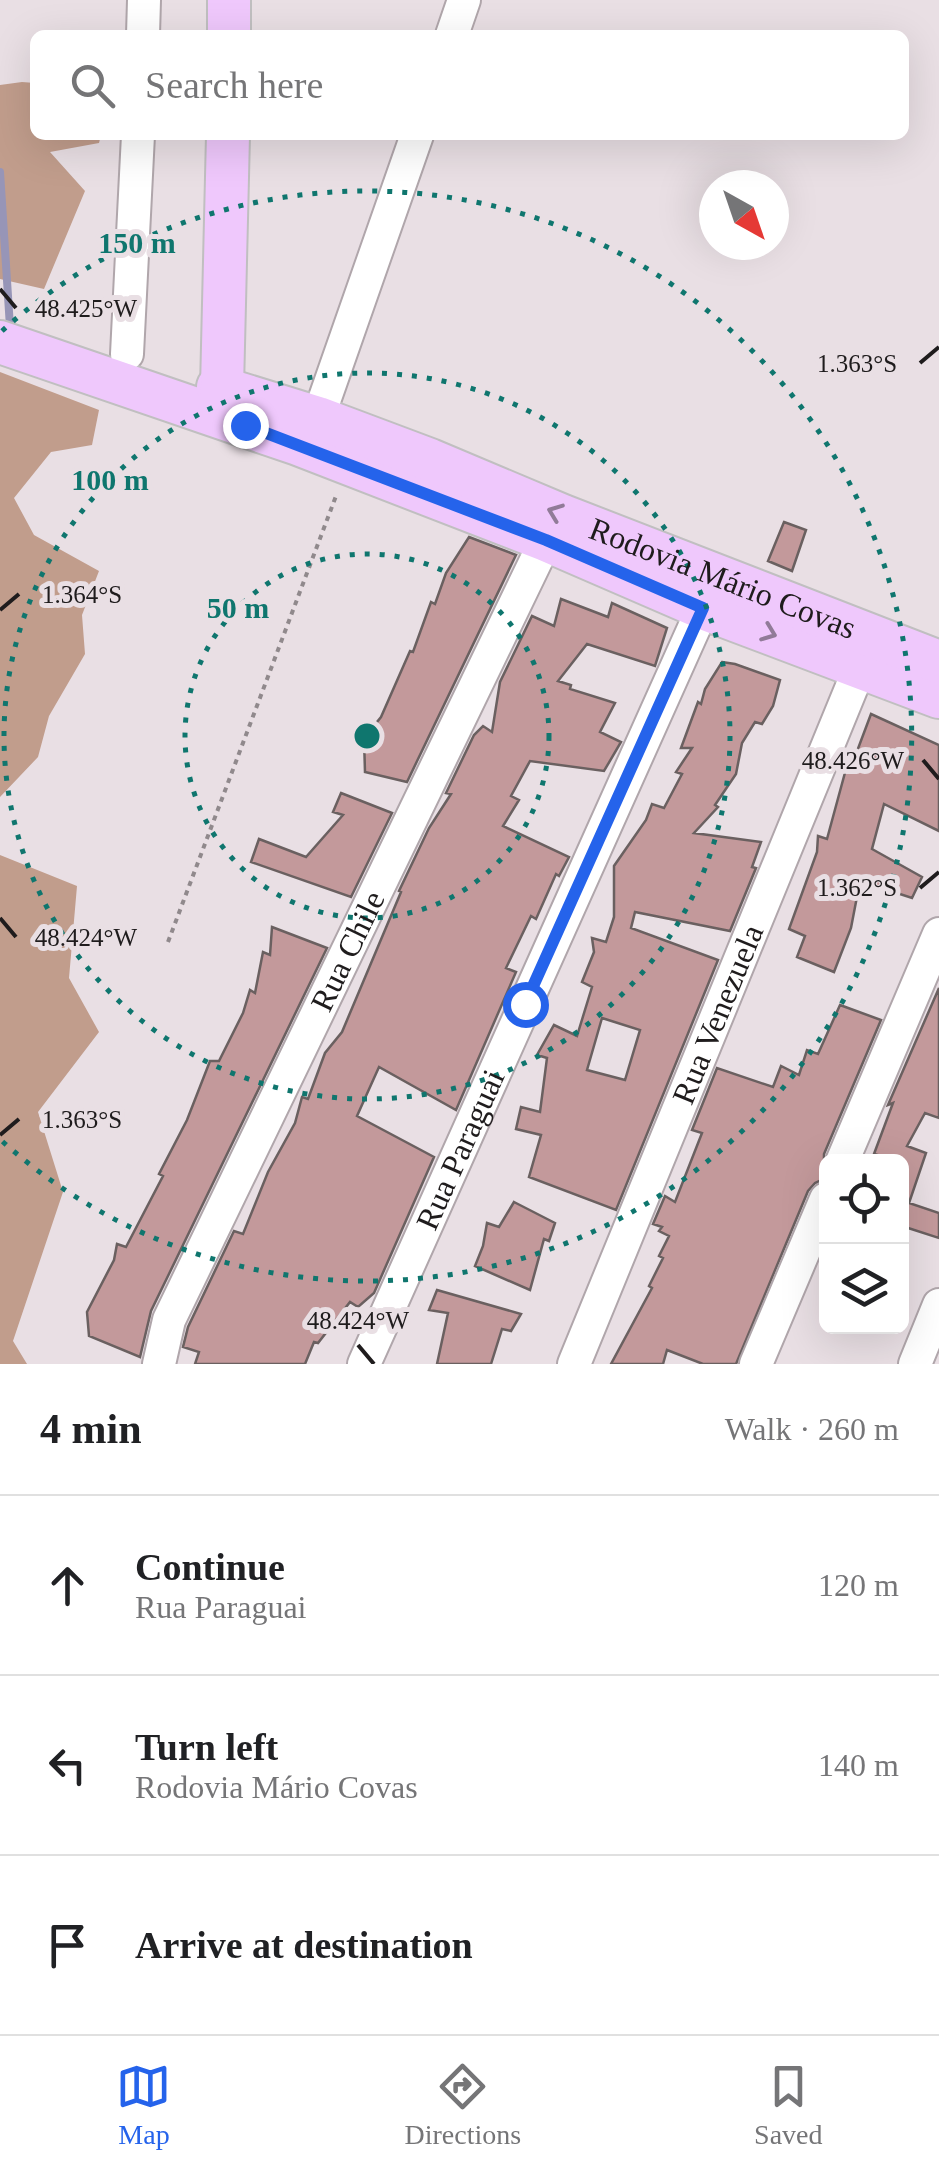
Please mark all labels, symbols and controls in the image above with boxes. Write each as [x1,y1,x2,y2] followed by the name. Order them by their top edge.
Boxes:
[30,30,909,140] search box
[65,58,120,113] icon: search
[145,64,323,106] text: Search here
[699,170,789,260] north arrow
[98,226,176,259] text: 150 m
[35,295,138,322] text: 48.425°W
[817,350,897,377] text: 1.363°S
[223,403,269,449] route end
[71,463,149,496] text: 100 m
[547,503,565,523] one-way arrow
[585,510,861,646] street label: Rodovia Mário Covas
[42,581,122,608] text: 1.364°S
[207,591,269,624] text: 50 m
[759,621,777,641] one-way arrow
[349,718,385,754] centre of rings
[802,747,905,774] text: 48.426°W
[817,874,897,901] text: 1.362°S
[303,885,392,1017] street label: Rua Chile
[665,919,770,1109] street label: Rua Venezuela
[35,924,138,951] text: 48.424°W
[503,982,549,1028] route start
[409,1064,512,1235] street label: Rua Paraguai
[42,1106,122,1133] text: 1.363°S
[819,1154,909,1334] map controls
[819,1154,909,1244] button: locate
[819,1244,909,1334] button: layers
[307,1307,410,1334] text: 48.424°W
[40,1406,142,1452] text: 4 min
[725,1411,899,1447] text: Walk · 260 m
[135,1546,285,1588] text: Continue
[40,1558,95,1613] icon: ahead
[818,1567,899,1603] text: 120 m
[135,1589,307,1625] text: Rua Paraguai
[135,1726,278,1768] text: Turn left
[40,1738,95,1793] icon: left
[818,1747,899,1783] text: 140 m
[135,1769,418,1805] text: Rodovia Mário Covas
[40,1918,95,1973] icon: arrive
[135,1924,473,1966] text: Arrive at destination
[116,2059,171,2151] tab: Map
[404,2059,521,2151] tab: Directions
[754,2059,823,2151] tab: Saved

